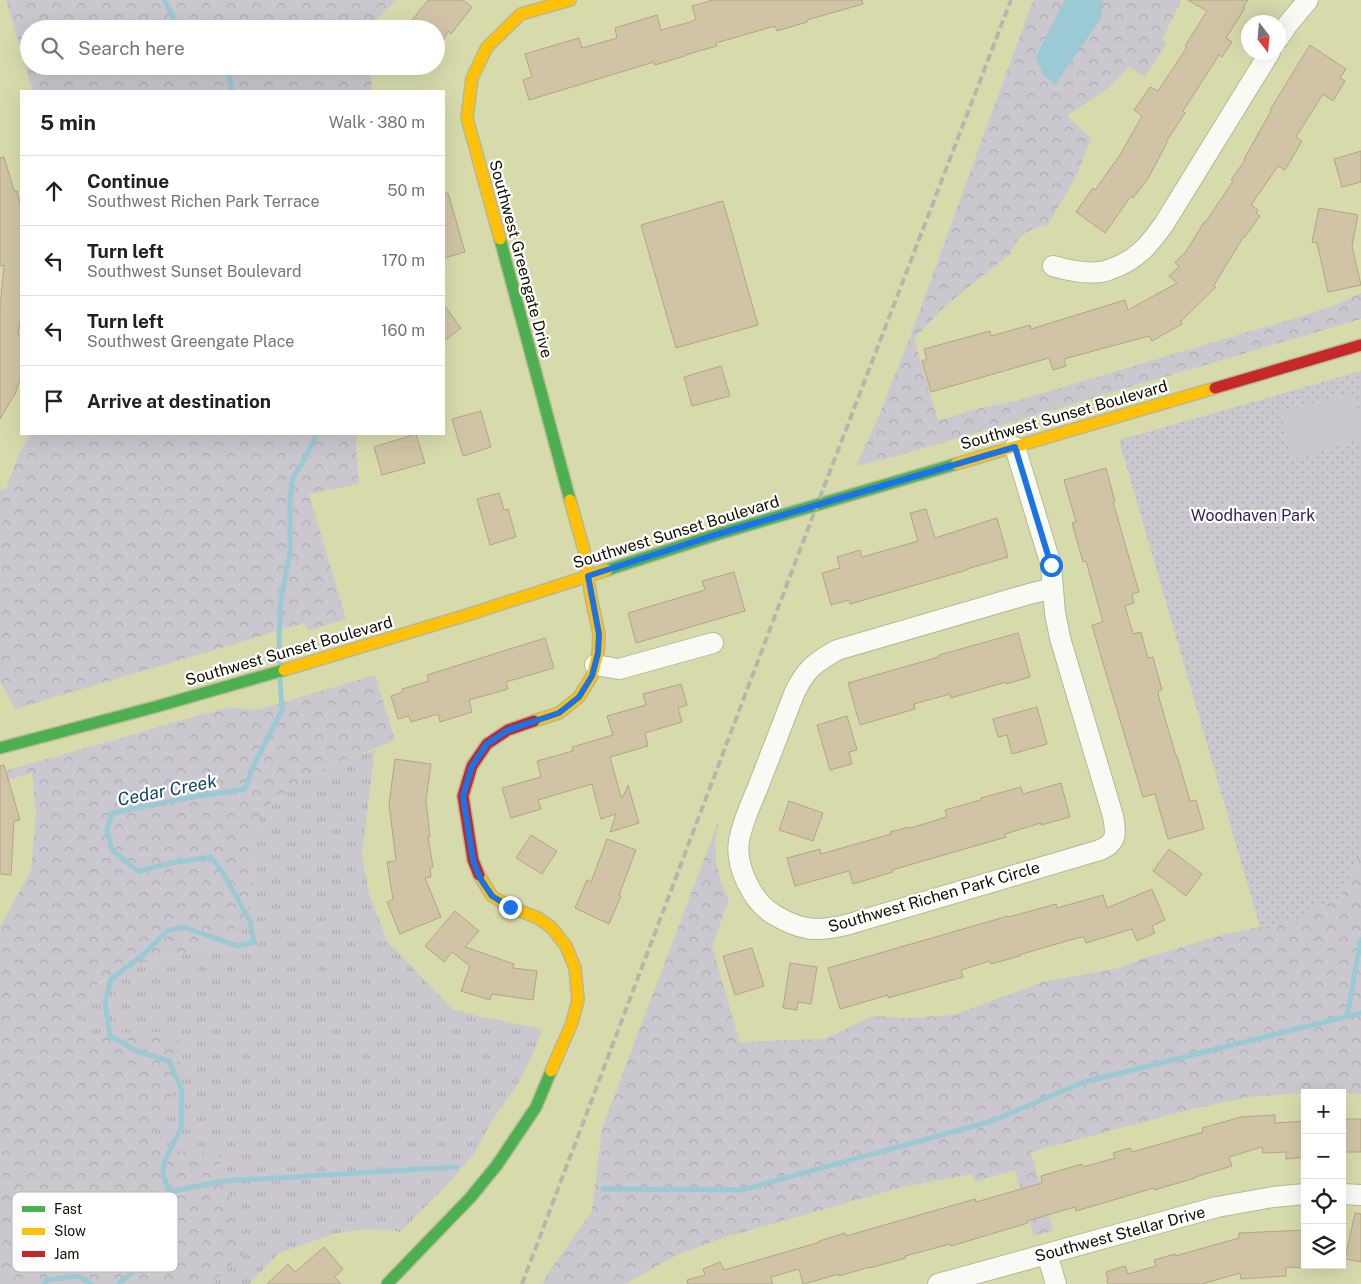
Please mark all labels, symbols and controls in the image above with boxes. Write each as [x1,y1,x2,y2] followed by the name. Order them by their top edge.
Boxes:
[1241,15,1286,60] north arrow
[20,20,445,75] search box
[38,34,66,62] icon: search
[78,37,185,59] text: Search here
[40,110,96,135] text: 5 min
[329,113,425,132] text: Walk · 380 m
[485,158,557,360] street label: Southwest Greengate Drive
[87,170,169,192] text: Continue
[40,177,68,205] icon: ahead
[387,181,425,200] text: 50 m
[87,192,319,211] text: Southwest Richen Park Terrace
[87,240,164,262] text: Turn left
[40,247,68,275] icon: left
[382,251,425,270] text: 170 m
[87,262,302,281] text: Southwest Sunset Boulevard
[87,310,164,332] text: Turn left
[40,317,68,345] icon: left
[381,321,425,340] text: 160 m
[87,332,294,351] text: Southwest Greengate Place
[958,376,1170,454] street label: Southwest Sunset Boulevard
[40,387,68,415] icon: arrive
[87,390,271,412] text: Arrive at destination
[571,492,781,572] street label: Southwest Sunset Boulevard
[1191,506,1315,525] park label: Woodhaven Park
[1040,554,1063,577] route start
[183,612,395,690] street label: Southwest Sunset Boulevard
[116,770,219,810] water label: Cedar Creek
[826,858,1042,936] street label: Southwest Richen Park Circle
[499,896,522,919] route end
[1301,1089,1346,1269] map controls
[1301,1089,1346,1134] button: +
[1301,1134,1346,1179] button: −
[1301,1179,1346,1224] button: locate
[12,1192,178,1272] legend
[54,1201,82,1217] text: Fast
[1033,1202,1207,1266] street label: Southwest Stellar Drive
[54,1223,86,1239] text: Slow
[1301,1224,1346,1269] button: layers
[54,1246,79,1262] text: Jam

